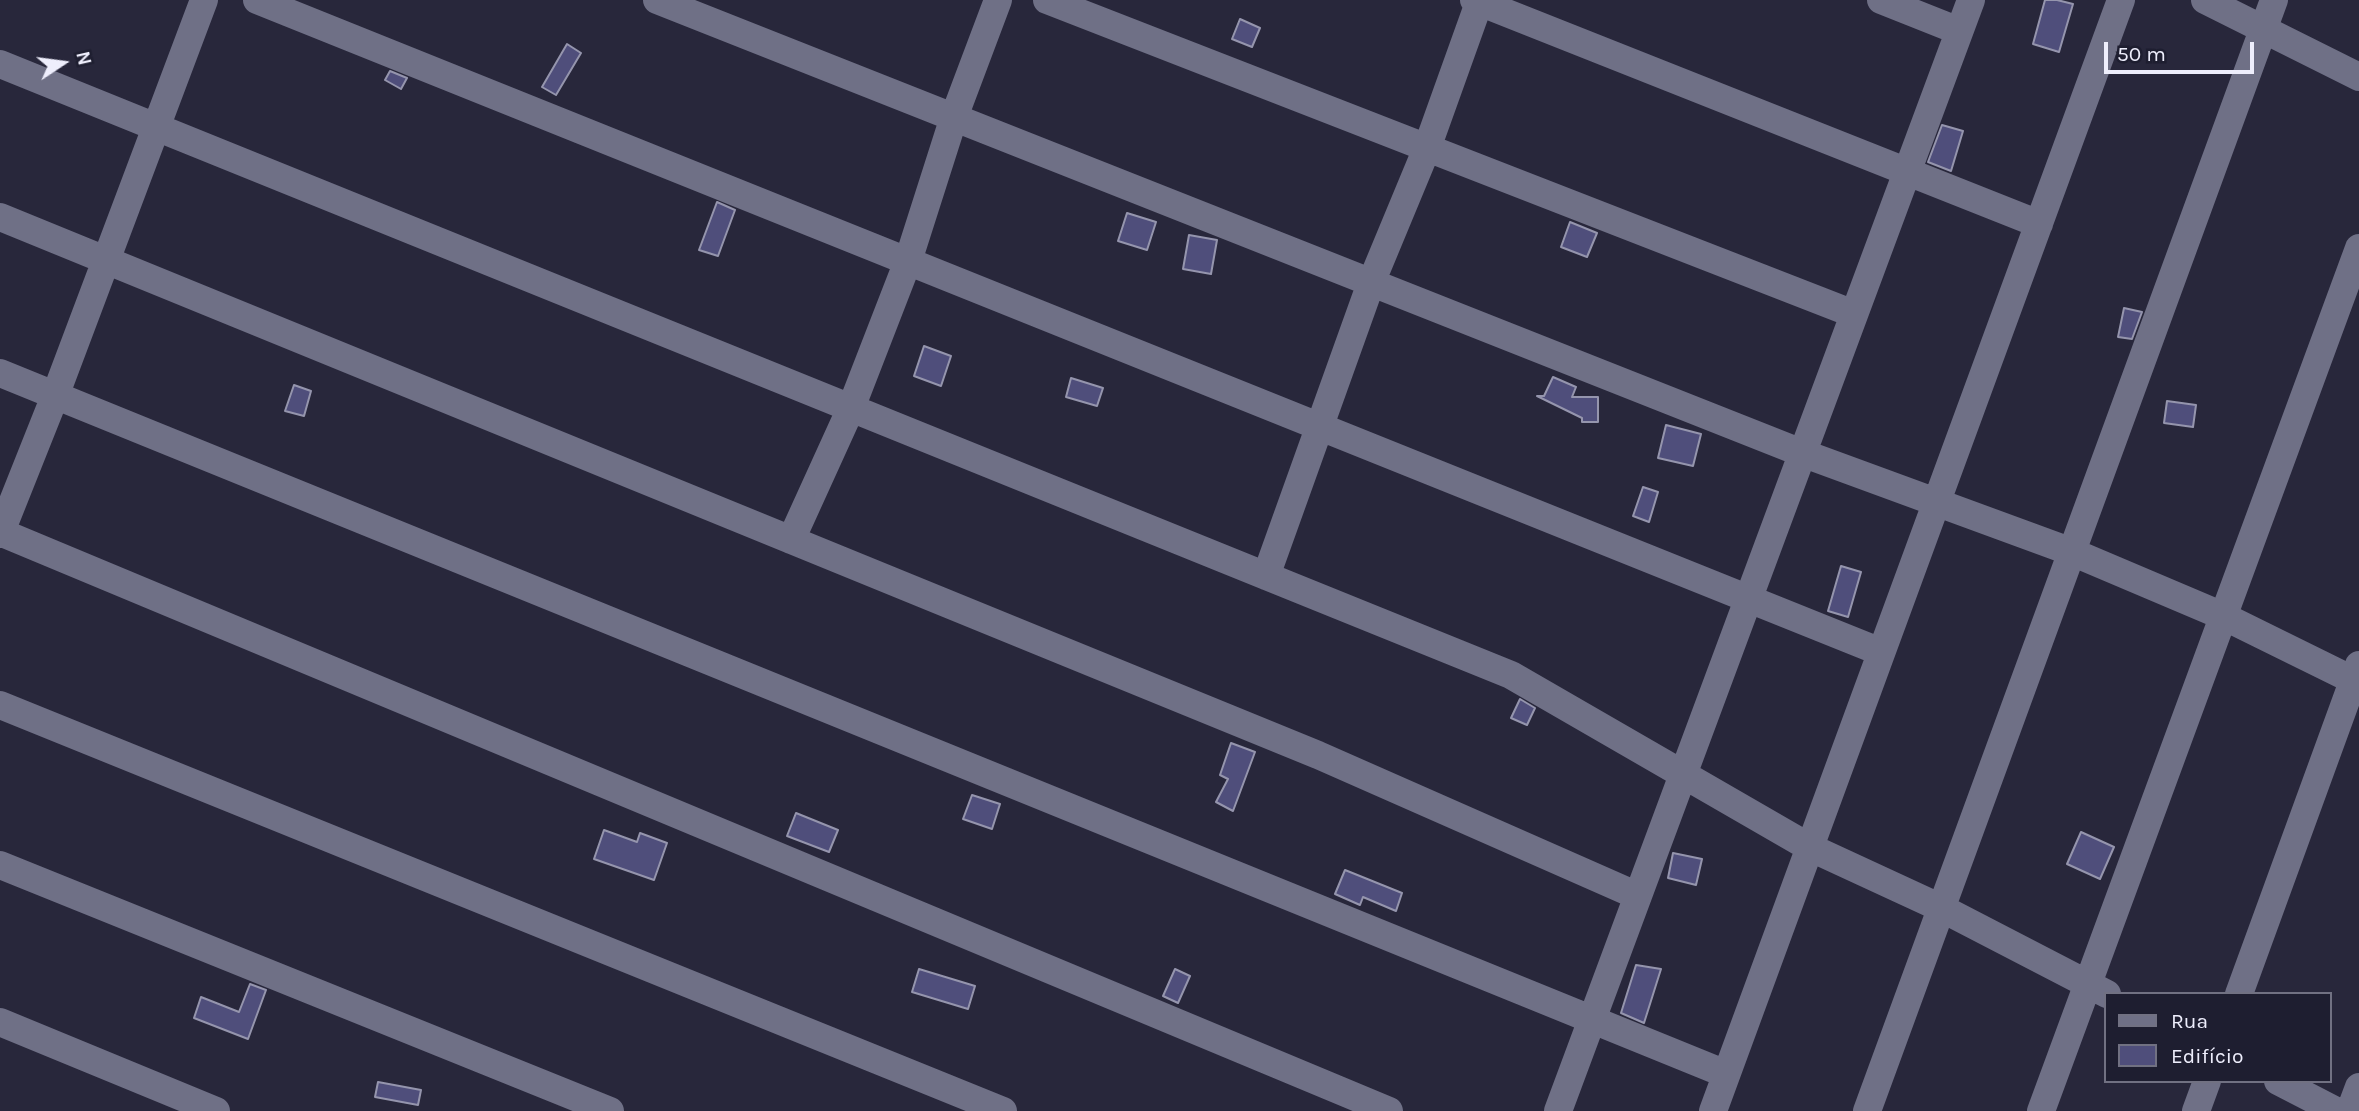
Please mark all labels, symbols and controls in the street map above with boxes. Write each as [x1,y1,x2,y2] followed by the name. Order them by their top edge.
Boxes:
[28,28,98,98] north arrow
[2107,28,2258,72] scale bar
[2117,42,2166,66] text: 50 m
[71,49,96,67] text: N
[2104,992,2331,1083] legend
[2171,1009,2208,1033] text: Rua
[2171,1044,2244,1068] text: Edifício

